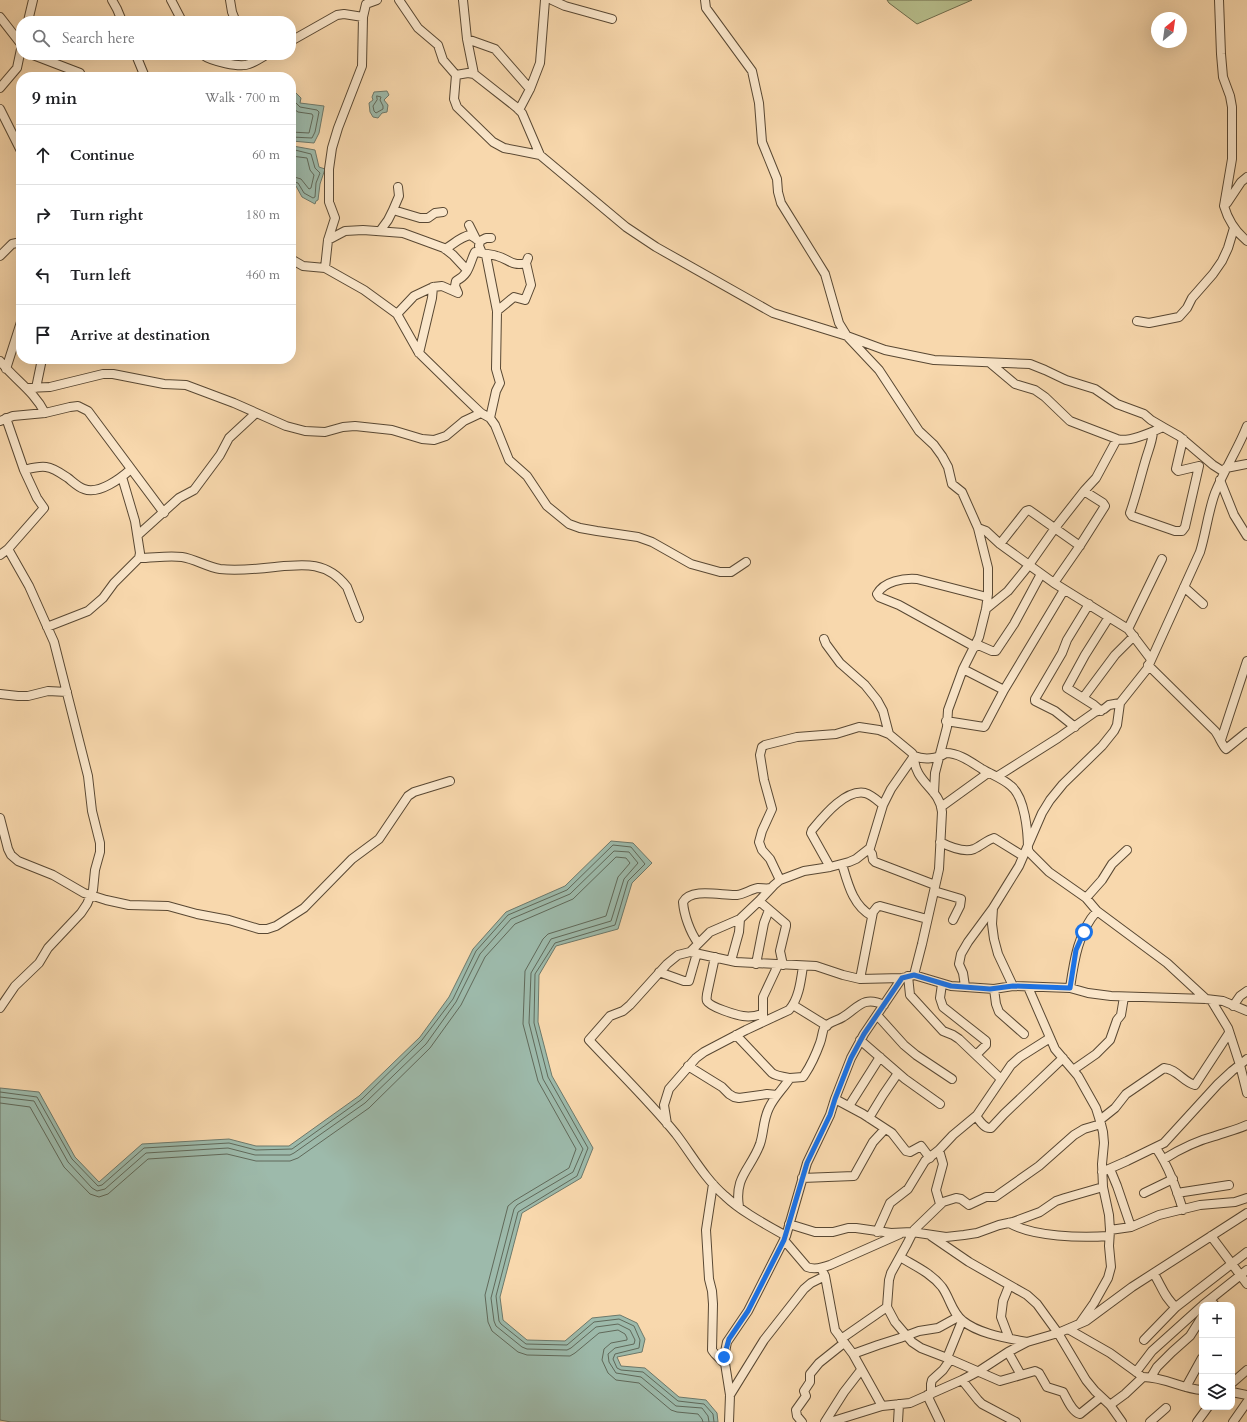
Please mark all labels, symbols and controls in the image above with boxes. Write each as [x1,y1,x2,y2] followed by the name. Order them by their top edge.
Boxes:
[1151,12,1187,48] north arrow
[16,16,296,60] search box
[30,27,52,49] icon: search
[62,28,135,48] text: Search here
[32,87,77,110] text: 9 min
[205,89,280,107] text: Walk · 700 m
[32,144,54,166] icon: ahead
[70,145,135,165] text: Continue
[252,146,280,164] text: 60 m
[32,204,54,226] icon: right
[70,205,143,225] text: Turn right
[246,206,280,224] text: 180 m
[32,264,54,286] icon: left
[70,265,131,285] text: Turn left
[246,266,280,284] text: 460 m
[32,324,54,346] icon: arrive
[70,325,210,345] text: Arrive at destination
[1075,923,1093,941] route start
[1199,1302,1235,1410] map controls
[1199,1302,1235,1338] button: +
[1199,1338,1235,1374] button: −
[715,1348,733,1366] route end
[1199,1374,1235,1410] button: layers

